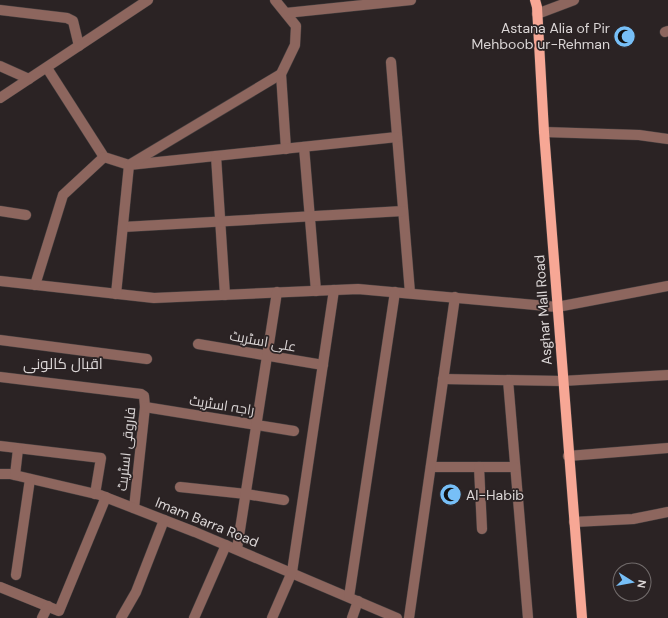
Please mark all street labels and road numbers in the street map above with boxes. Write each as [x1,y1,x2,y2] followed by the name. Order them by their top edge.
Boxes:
[530,254,556,366] street label: Asghar Mall Road
[228,326,298,356] street label: علی اسٹریٹ
[188,391,256,419] street label: راجہ اسٹریٹ
[113,406,139,492] street label: فاروقی اسٹریٹ
[153,493,261,551] street label: Imam Barra Road

